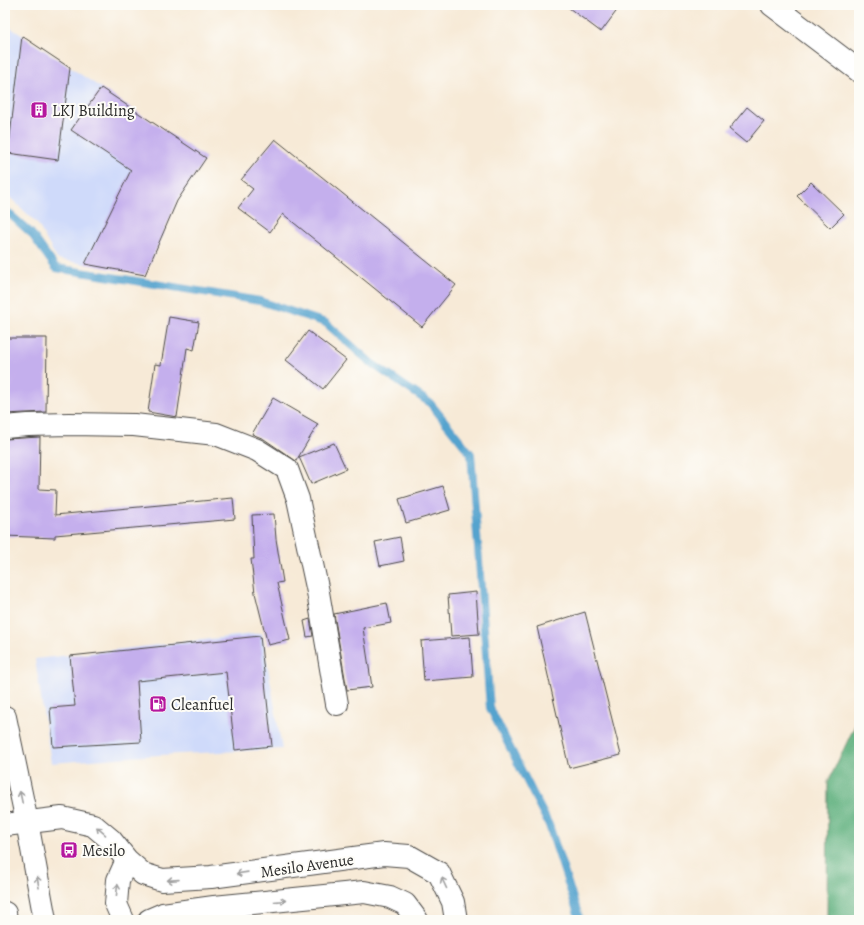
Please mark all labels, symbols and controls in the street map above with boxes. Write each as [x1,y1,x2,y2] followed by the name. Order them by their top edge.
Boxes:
[29,100,49,120] building icon: LKJ Building
[52,100,135,122] place label: LKJ Building
[148,694,168,714] fuel station icon: Cleanfuel
[171,694,233,716] place label: Cleanfuel
[17,791,25,804] one-way arrow
[95,827,106,836] one-way arrow
[59,840,79,860] bus stop icon: Mesilo
[82,840,125,862] place label: Mesilo
[259,849,355,883] street label: Mesilo Avenue
[236,869,249,877] one-way arrow
[33,876,41,889] one-way arrow
[167,876,180,883] one-way arrow
[440,878,447,890] one-way arrow
[113,884,121,897] one-way arrow
[274,897,287,904] one-way arrow

